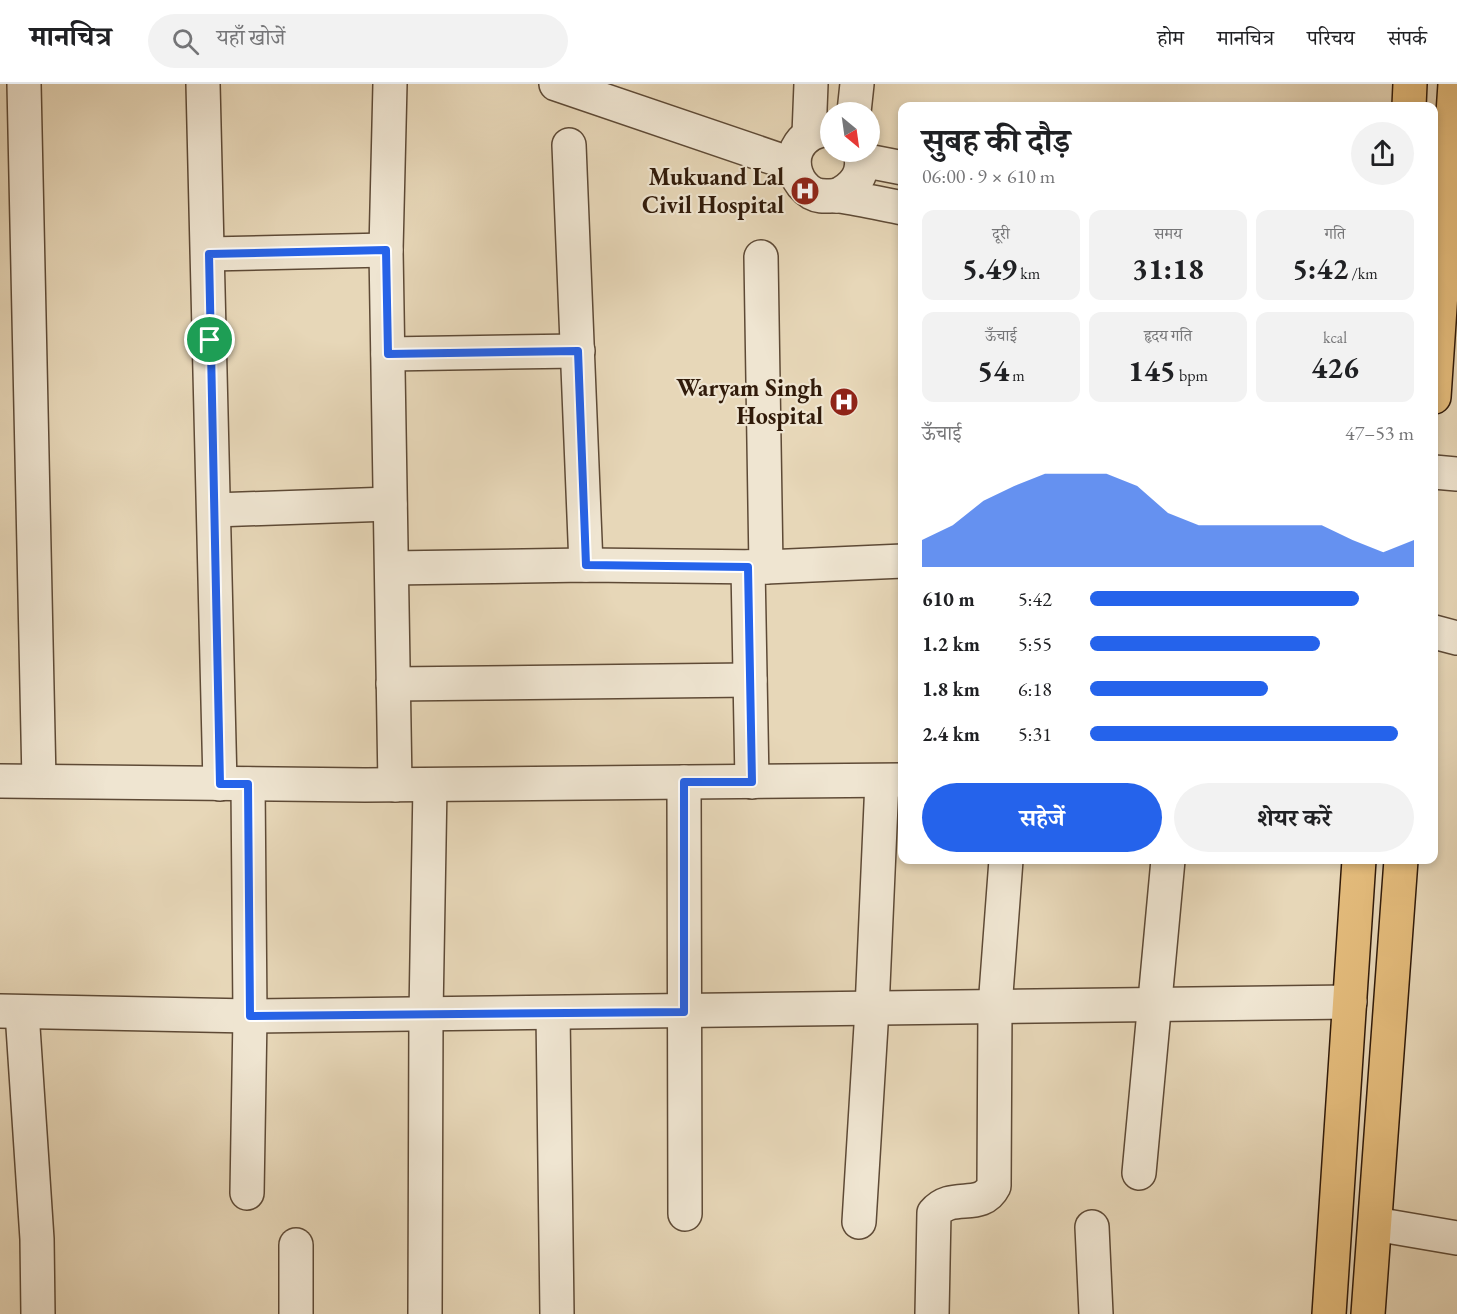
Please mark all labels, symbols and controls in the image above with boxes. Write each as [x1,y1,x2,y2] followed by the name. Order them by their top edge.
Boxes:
[148,14,568,68] search box
[30,18,112,54] text: मानचित्र
[217,23,285,52] text: यहाँ खोजें
[1157,24,1184,51] text: होम
[1217,24,1274,51] text: मानचित्र
[1307,24,1355,51] text: परिचय
[1388,24,1427,51] text: संपर्क
[169,25,202,58] icon: search
[820,102,880,162] north arrow
[820,102,880,162] map controls
[922,119,1070,162] text: सुबह की दौड़
[1351,122,1414,185] button: share
[642,161,784,220] place label: Mukuand Lal Civil Hospital
[922,163,1055,189] text: 06:00 · 9 × 610 m
[789,175,821,207] hospital icon: Mukuand Lal Civil Hospital
[992,223,1010,244] text: दूरी
[1154,223,1182,244] text: समय
[1325,223,1345,244] text: गति
[962,249,1017,288] text: 5.49
[1132,249,1204,288] text: 31:18
[1292,249,1348,288] text: 5:42
[1017,263,1040,284] text: km
[1348,263,1378,284] text: /km
[184,314,235,365] pin
[193,323,226,356] icon: arrive
[985,325,1017,346] text: ऊँचाई
[1144,325,1192,346] text: हृदय गति
[1323,327,1347,348] text: kcal
[1311,348,1359,387] text: 426
[977,351,1009,390] text: 54
[1128,351,1176,390] text: 145
[1009,365,1025,386] text: m
[1176,365,1208,386] text: bpm
[676,372,824,431] place label: Waryam Singh Hospital
[828,386,860,418] hospital icon: Waryam Singh Hospital
[922,420,961,446] text: ऊँचाई
[1345,420,1414,446] text: 47–53 m
[922,586,975,612] text: 610 m
[1018,586,1052,612] text: 5:42
[922,631,980,657] text: 1.2 km
[1018,631,1052,657] text: 5:55
[922,676,980,702] text: 1.8 km
[1018,676,1052,702] text: 6:18
[922,721,980,747] text: 2.4 km
[1018,721,1052,747] text: 5:31
[922,783,1162,852] button: सहेजें
[1174,783,1414,852] button: शेयर करें

